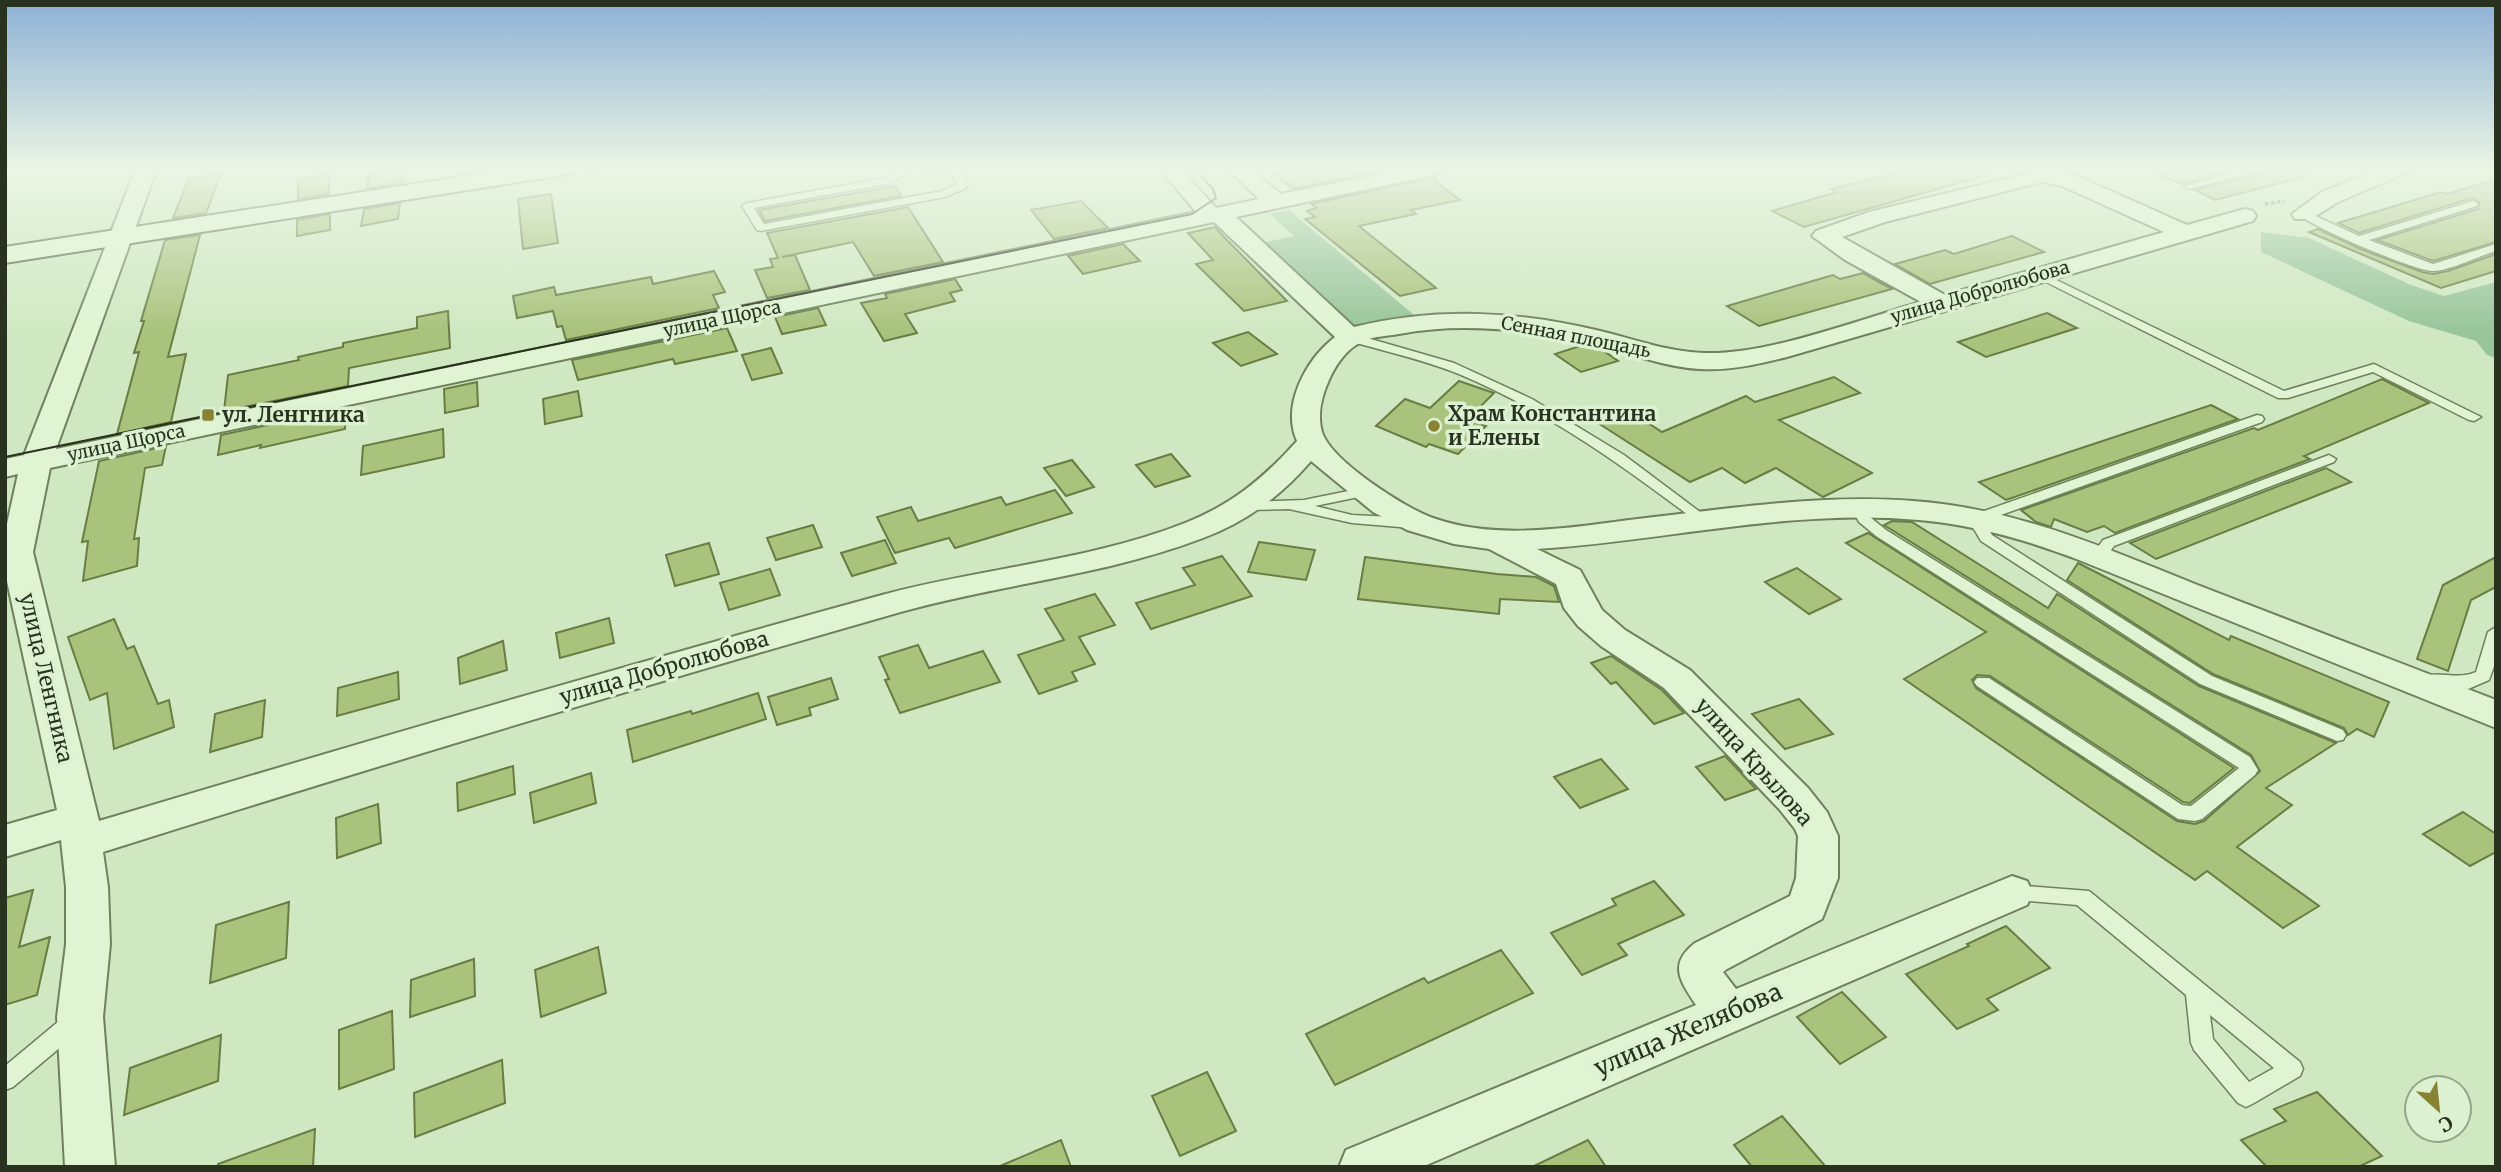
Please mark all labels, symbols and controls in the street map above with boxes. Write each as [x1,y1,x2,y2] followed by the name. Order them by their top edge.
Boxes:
[1888,255,2072,328] street label: улица Добролюбова
[661,295,783,342] street label: улица Щорса
[1499,311,1653,362] street label: Сенная площадь
[1448,400,1657,451] place label: Храм Константина и Елены
[222,401,365,428] place label: ул. Ленгника
[200,407,216,423] marker: ул. Ленгника
[1426,418,1442,434] marker: Храм Константина и Елены
[65,419,187,466] street label: улица Щорса
[14,590,79,765] street label: улица Ленгника
[556,625,771,710] street label: улица Добролюбова
[1690,692,1819,831] street label: улица Крылова
[1589,976,1787,1083] street label: улица Желябова
[2403,1074,2473,1144] north arrow
[2435,1111,2457,1138] text: С

